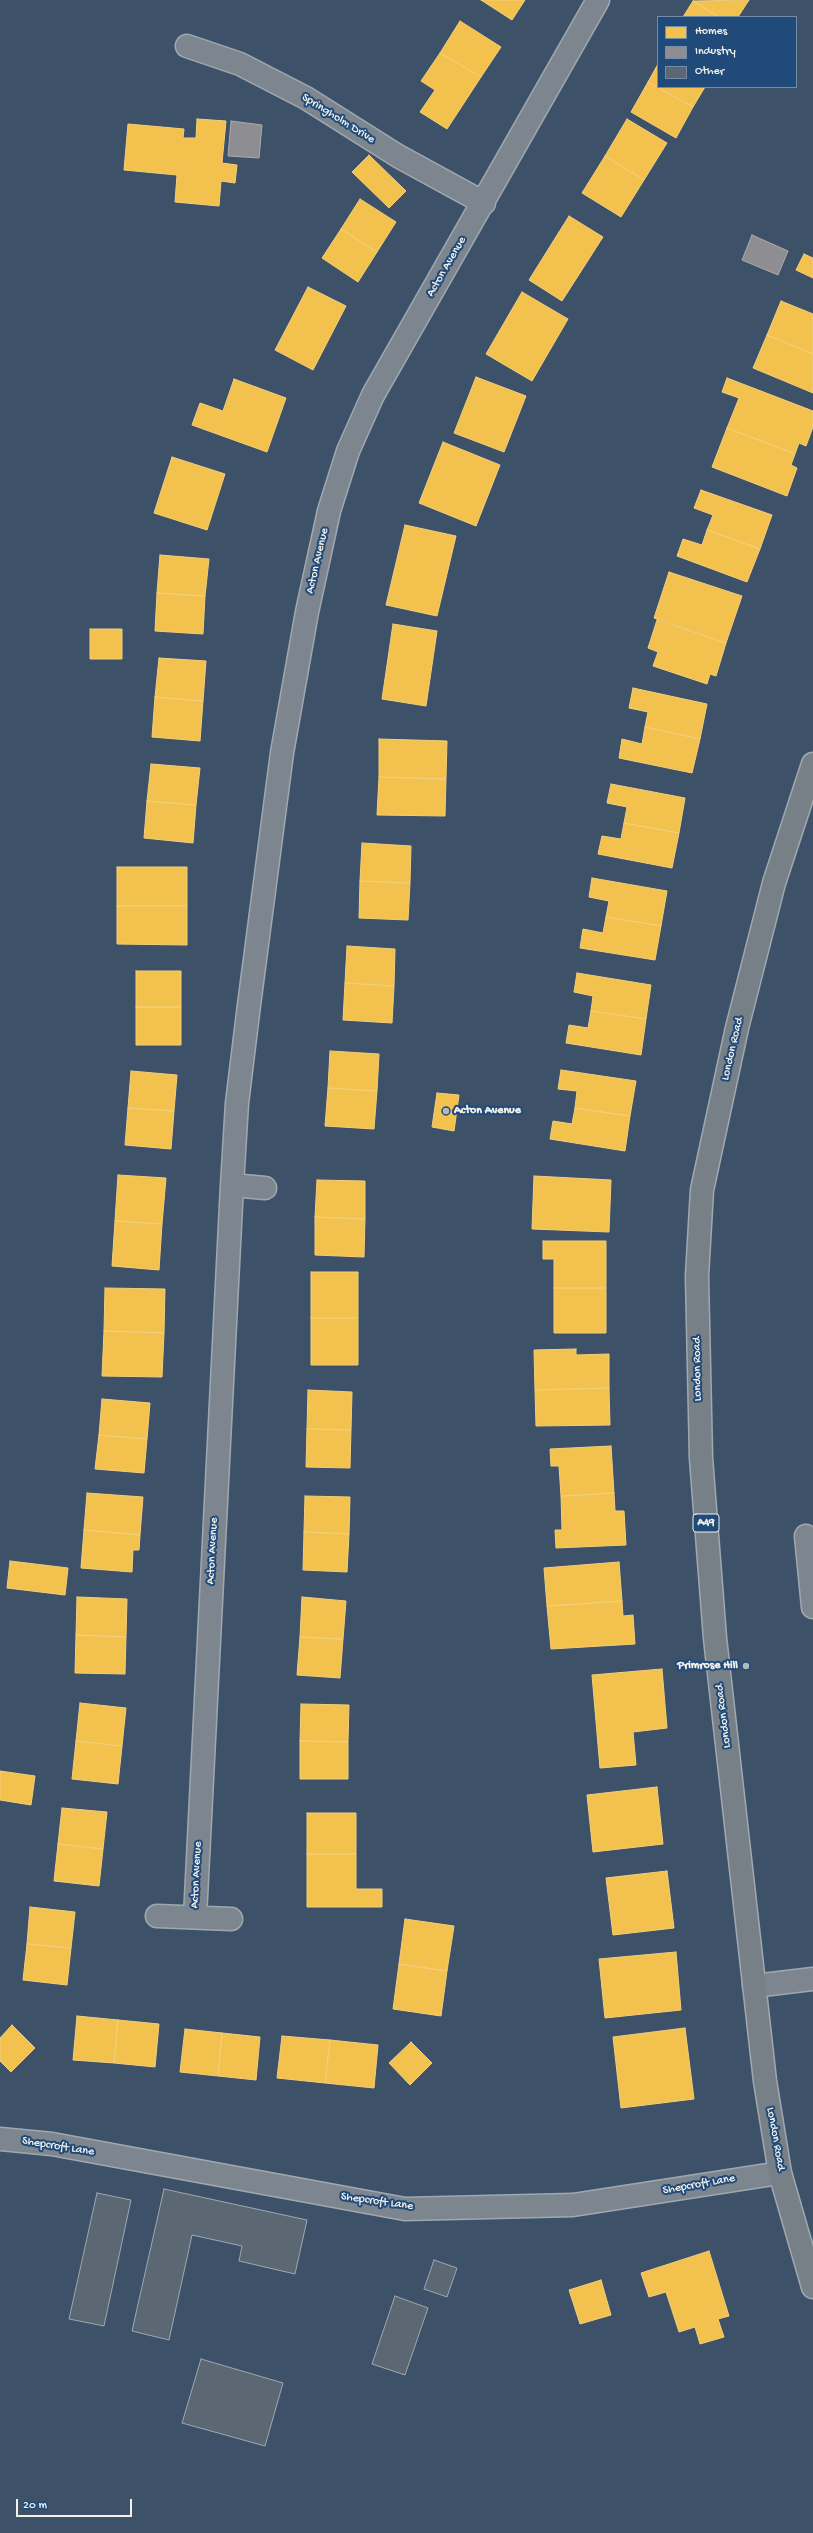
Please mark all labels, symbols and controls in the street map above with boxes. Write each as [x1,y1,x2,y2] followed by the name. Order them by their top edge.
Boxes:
[657,16,797,88] legend
[695,25,727,39] text: Homes
[695,45,736,59] text: Industry
[695,65,724,79] text: Other
[299,91,377,147] street label: Springholm Drive
[424,234,470,300] street label: Acton Avenue
[303,527,333,595] street label: Acton Avenue
[719,1016,747,1082] street label: London Road
[454,1104,521,1118] place label: Acton Avenue
[441,1106,451,1116] marker: Acton Avenue
[690,1337,706,1401] street label: London Road
[693,1514,719,1532] road number: A49
[204,1517,222,1585] street label: Acton Avenue
[677,1659,738,1673] place label: Primrose Hill
[741,1661,751,1671] marker: Primrose Hill
[713,1683,735,1749] street label: London Road
[188,1841,206,1909] street label: Acton Avenue
[762,2106,788,2172] street label: London Road
[21,2134,95,2160] street label: Shepcroft Lane
[662,2172,736,2198] street label: Shepcroft Lane
[340,2190,414,2214] street label: Shepcroft Lane
[18,2491,134,2517] scale bar
[23,2499,47,2513] text: 20 m

